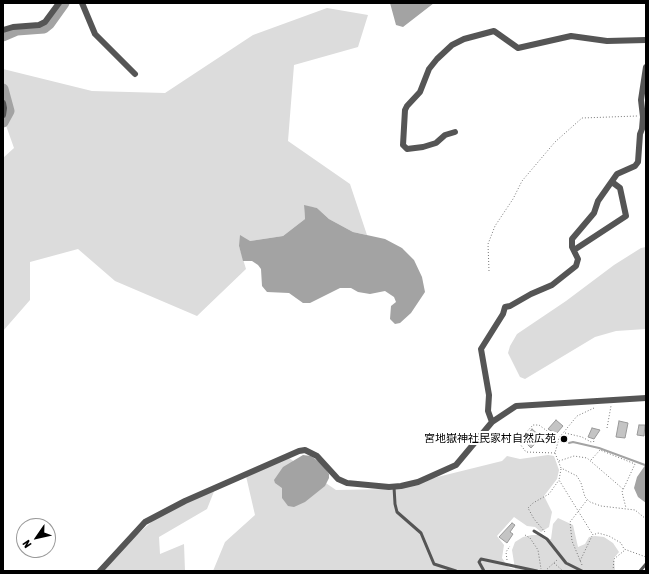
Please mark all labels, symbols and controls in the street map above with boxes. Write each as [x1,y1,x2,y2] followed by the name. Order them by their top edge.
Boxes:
[424,432,556,446] place label: 宮地嶽神社民家村自然広苑
[559,434,569,444] marker: 宮地嶽神社民家村自然広苑
[16,518,56,558] north arrow
[20,538,34,550] text: N

